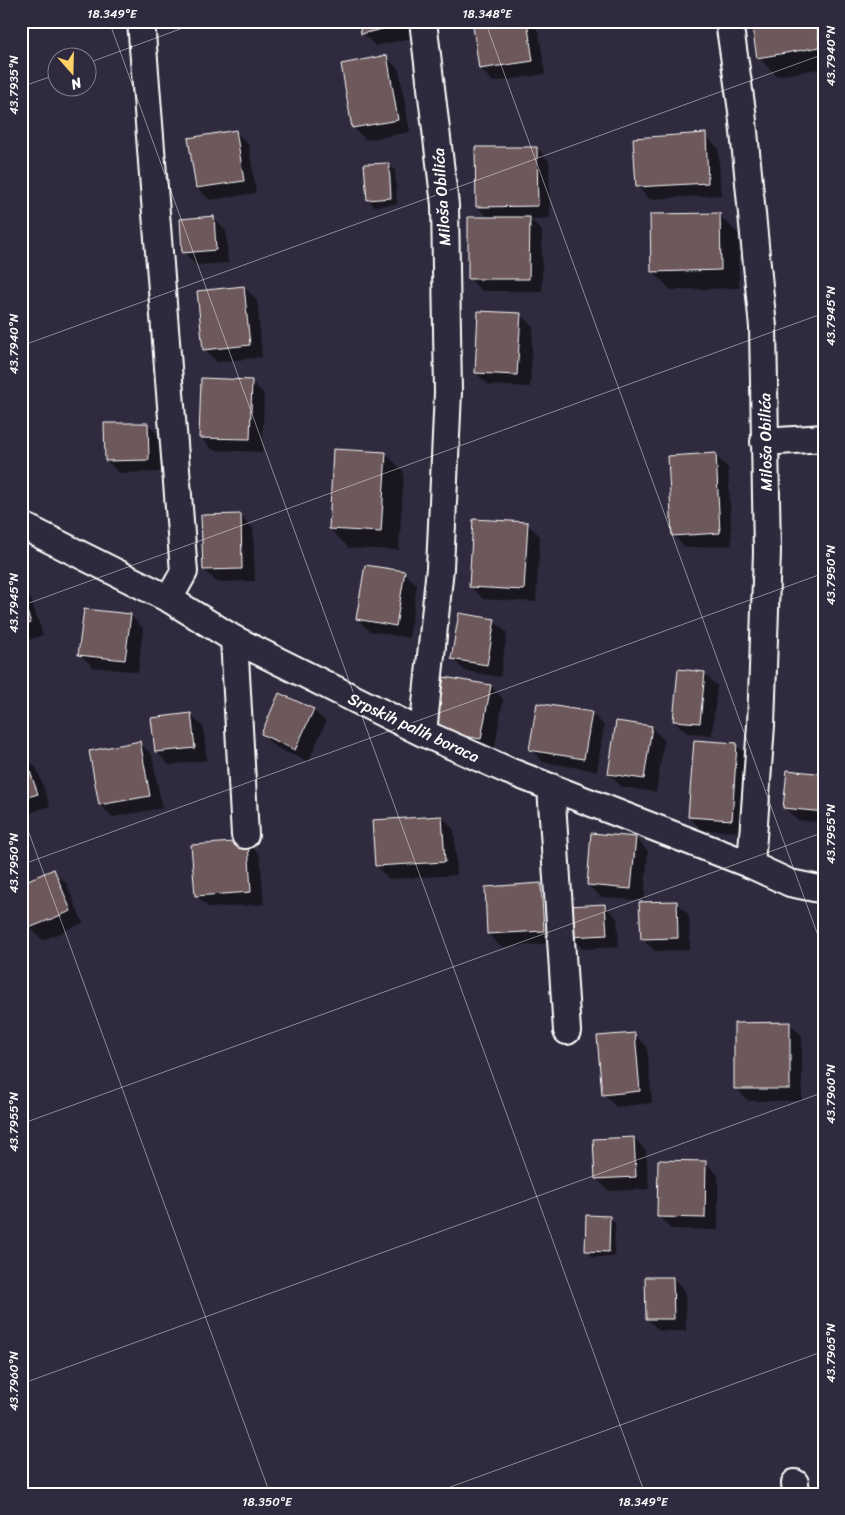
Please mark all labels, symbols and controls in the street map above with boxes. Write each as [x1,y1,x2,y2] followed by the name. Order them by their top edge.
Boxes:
[87,3,138,25] text: 18.349°E
[462,3,513,25] text: 18.348°E
[820,25,842,86] text: 43.7940°N
[48,48,98,98] north arrow
[3,55,25,115] text: 43.7935°N
[67,70,86,97] text: N
[424,147,459,247] street label: Miloša Obilića
[820,285,842,346] text: 43.7945°N
[3,313,25,374] text: 43.7940°N
[750,393,781,491] street label: Miloša Obilića
[820,544,842,605] text: 43.7950°N
[3,572,25,633] text: 43.7945°N
[343,684,484,771] street label: Srpskih palih boraca
[820,803,842,864] text: 43.7955°N
[3,832,25,893] text: 43.7950°N
[820,1063,842,1124] text: 43.7960°N
[3,1091,25,1152] text: 43.7955°N
[820,1323,842,1383] text: 43.7965°N
[3,1350,25,1411] text: 43.7960°N
[242,1491,293,1513] text: 18.350°E
[618,1491,669,1513] text: 18.349°E

